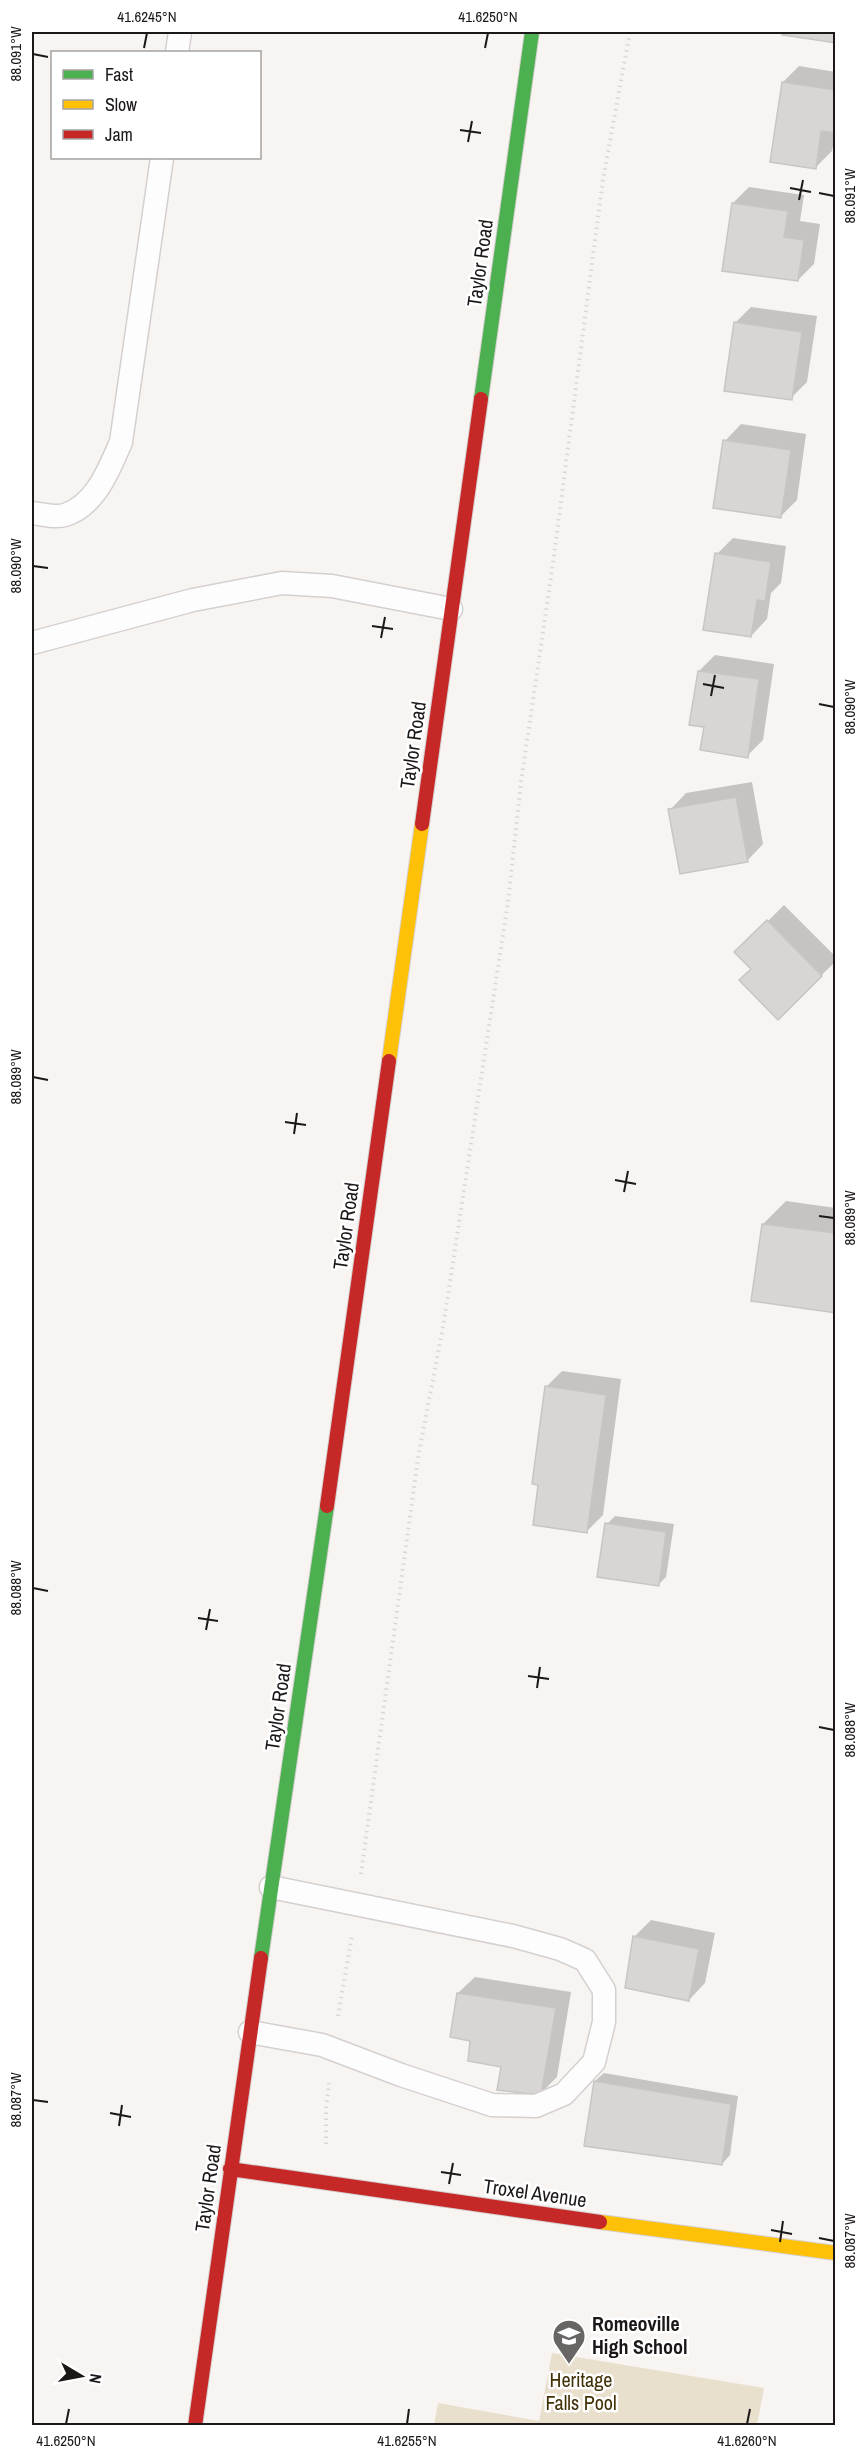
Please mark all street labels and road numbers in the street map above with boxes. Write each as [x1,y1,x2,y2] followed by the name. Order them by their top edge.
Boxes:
[460,218,499,308] street label: Taylor Road
[393,700,432,790] street label: Taylor Road
[326,1181,365,1271] street label: Taylor Road
[258,1662,297,1752] street label: Taylor Road
[188,2143,227,2233] street label: Taylor Road
[482,2172,588,2213] street label: Troxel Avenue

